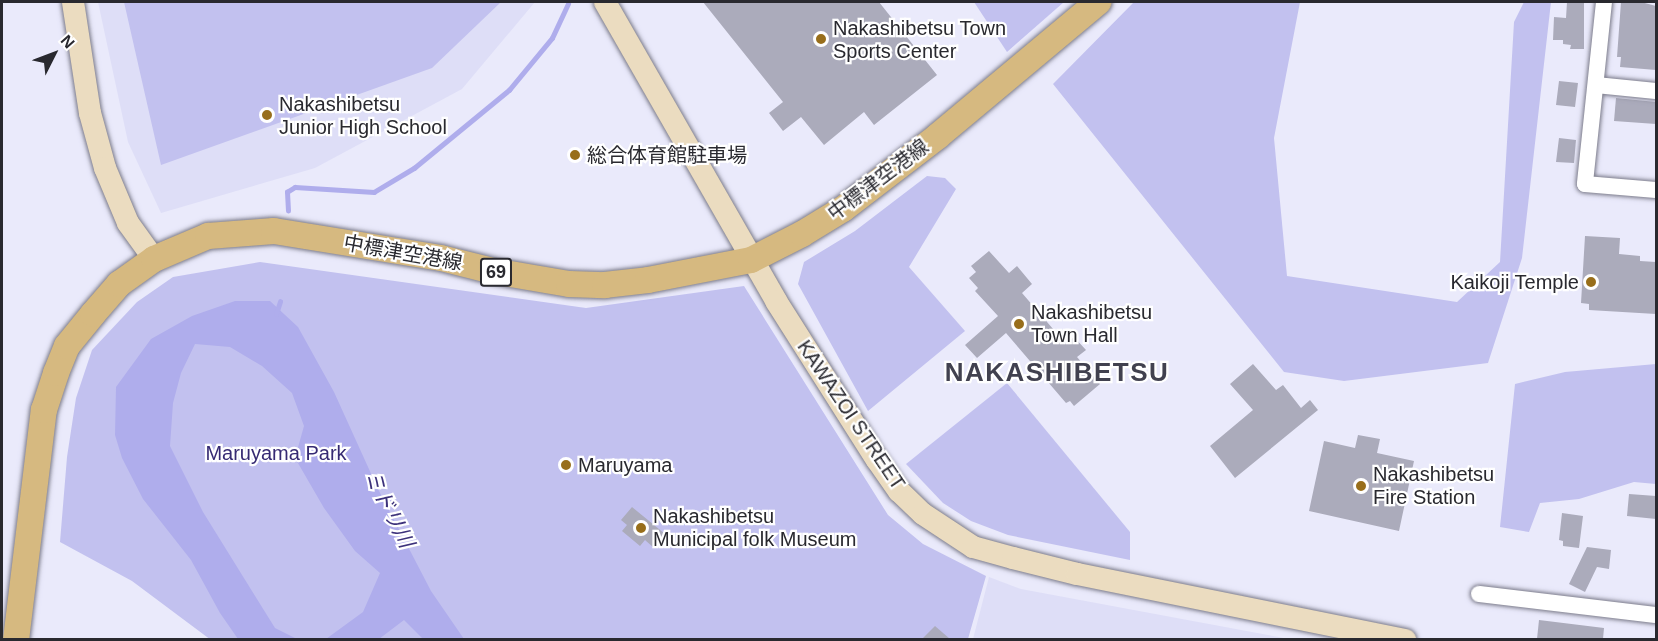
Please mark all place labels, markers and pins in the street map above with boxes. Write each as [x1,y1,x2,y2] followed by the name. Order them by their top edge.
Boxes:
[833,16,1006,63] place label: Nakashibetsu Town Sports Center
[814,32,828,46] marker: Nakashibetsu Town Sports Center
[279,92,447,139] place label: Nakashibetsu Junior High School
[260,108,274,122] marker: Nakashibetsu Junior High School
[587,143,747,167] place label: 総合体育館駐車場
[568,148,582,162] marker: 総合体育館駐車場
[1450,270,1579,294] place label: Kaikoji Temple
[1584,275,1598,289] marker: Kaikoji Temple
[1031,300,1152,347] place label: Nakashibetsu Town Hall
[1012,317,1026,331] marker: Nakashibetsu Town Hall
[578,453,672,477] place label: Maruyama
[559,458,573,472] marker: Maruyama
[1373,462,1494,509] place label: Nakashibetsu Fire Station
[1354,479,1368,493] marker: Nakashibetsu Fire Station
[653,504,856,551] place label: Nakashibetsu Municipal folk Museum
[634,521,648,535] marker: Nakashibetsu Municipal folk Museum

